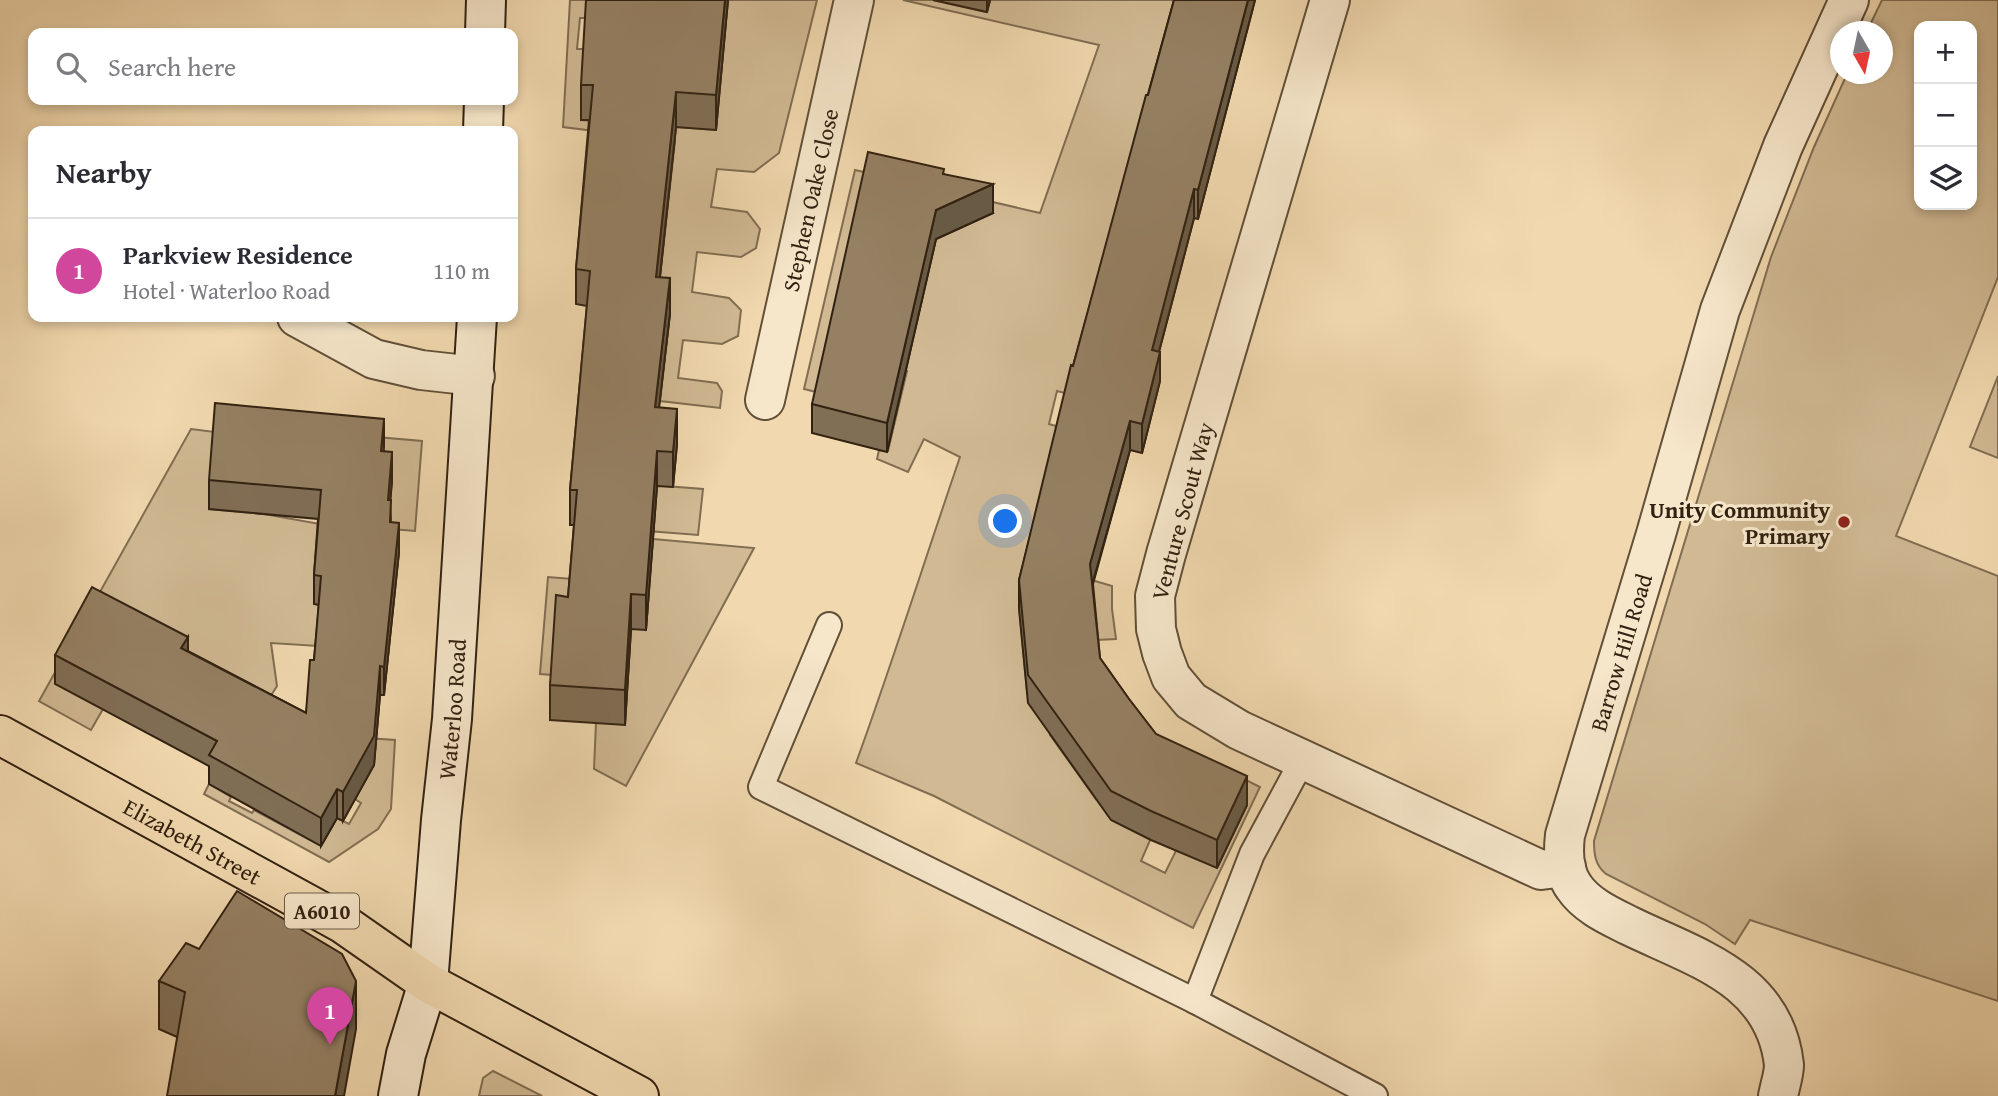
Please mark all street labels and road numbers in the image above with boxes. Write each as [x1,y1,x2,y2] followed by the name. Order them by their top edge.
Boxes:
[773,105,846,295] street label: Stephen Oake Close
[1142,418,1222,604] street label: Venture Scout Way
[1581,569,1660,735] street label: Barrow Hill Road
[429,637,474,781] street label: Waterloo Road
[118,790,268,892] street label: Elizabeth Street
[285,894,359,928] road number: A6010

